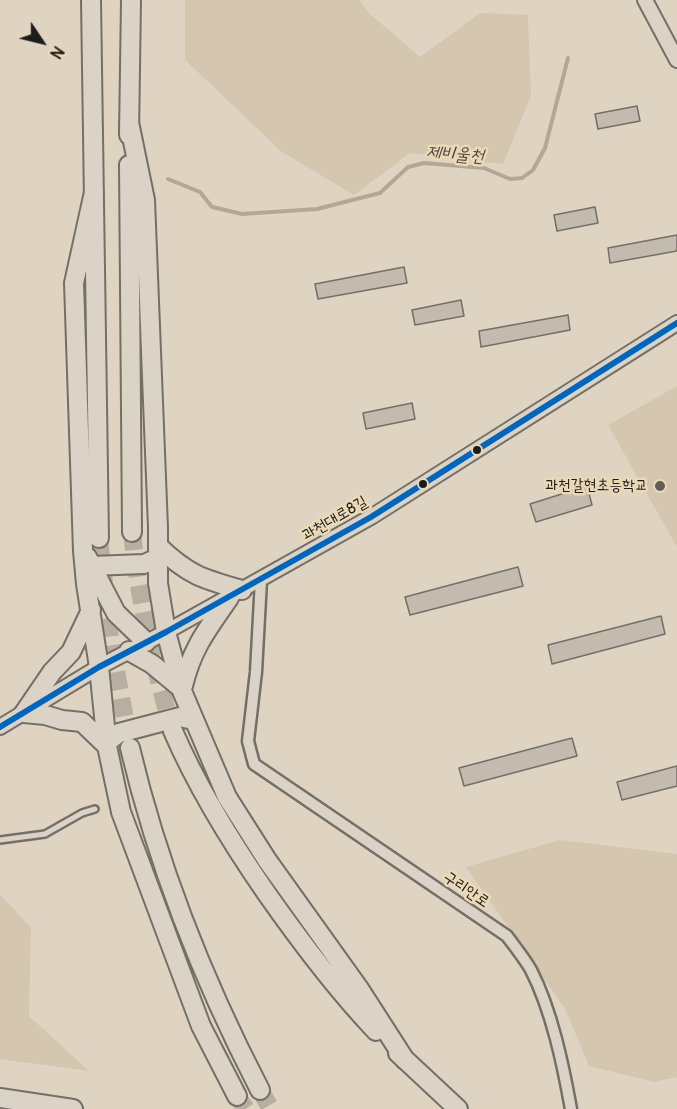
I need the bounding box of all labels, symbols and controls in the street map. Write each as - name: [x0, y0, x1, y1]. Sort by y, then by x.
- north arrow: [12, 12, 72, 72]
- text: N: [45, 42, 68, 62]
- water label: 제비울천: [425, 142, 485, 168]
- unlabelled marker: [471, 444, 483, 456]
- place label: 과천갈현초등학교: [545, 476, 648, 496]
- unlabelled marker: [417, 478, 429, 490]
- marker: 과천갈현초등학교: [653, 479, 667, 493]
- street label: 과천대로8길: [299, 493, 371, 545]
- street label: 구리안로: [439, 868, 493, 912]

